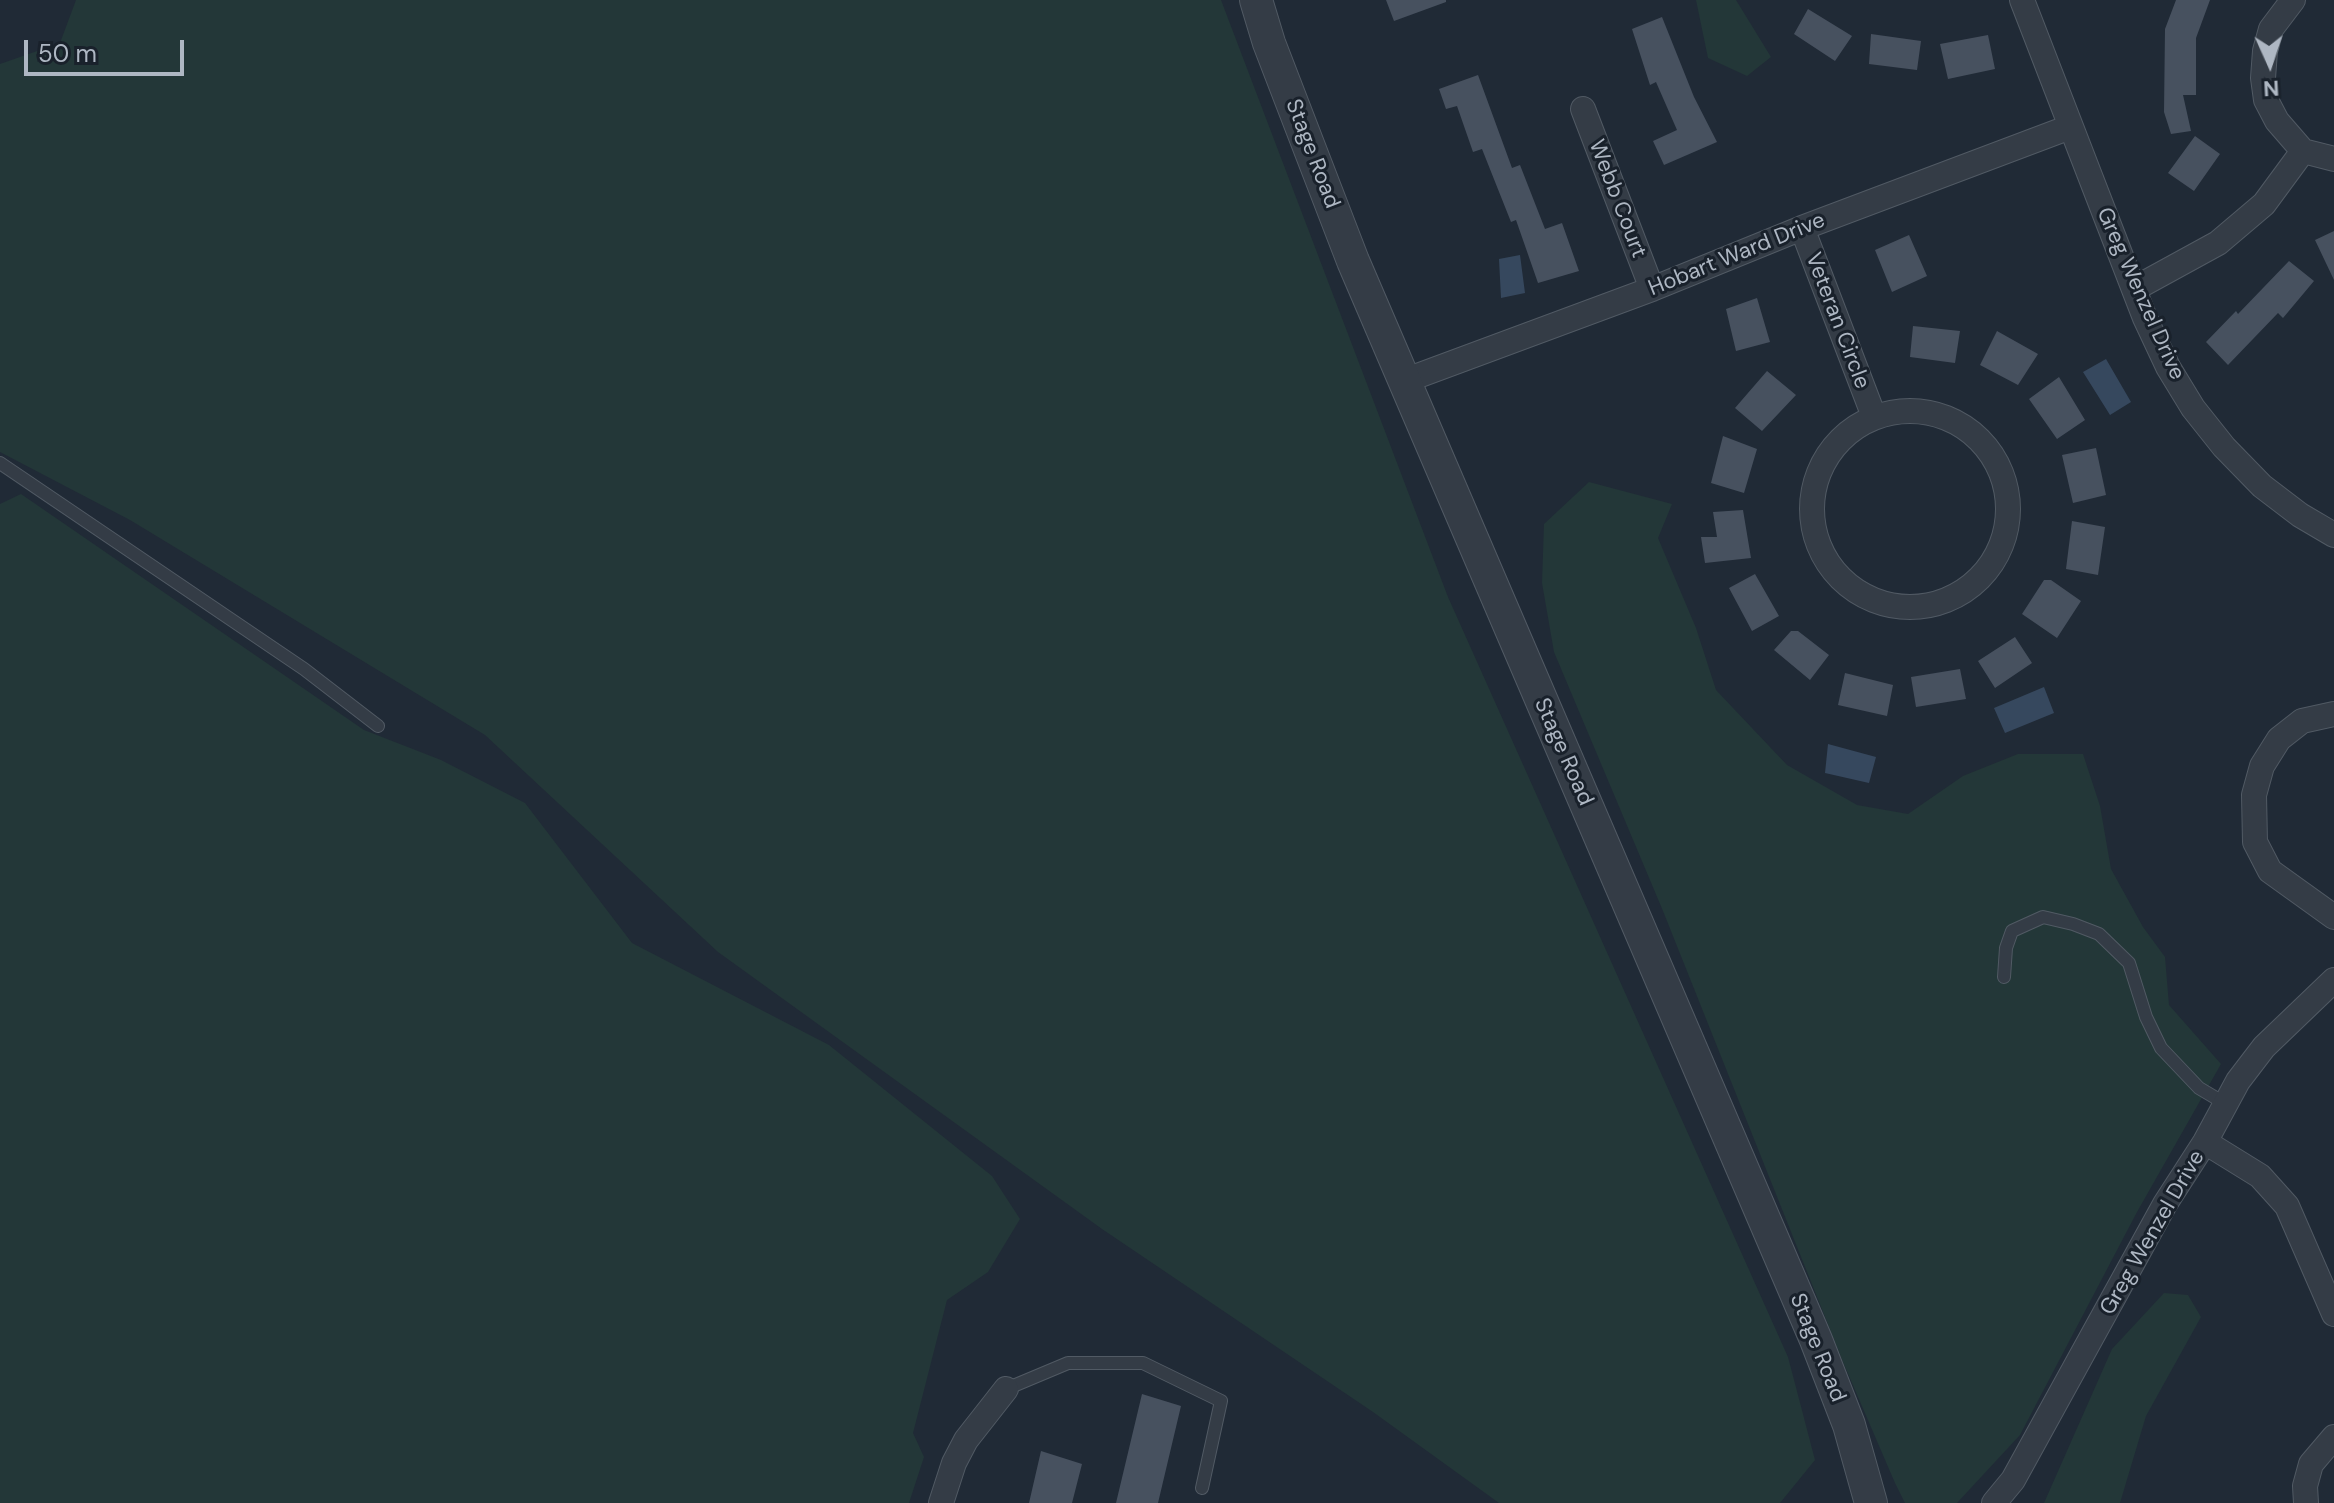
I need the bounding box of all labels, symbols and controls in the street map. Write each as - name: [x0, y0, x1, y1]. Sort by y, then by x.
- scale bar: [28, 24, 188, 74]
- north arrow: [2230, 24, 2310, 104]
- text: 50 m: [38, 38, 97, 69]
- text: N: [2263, 74, 2280, 103]
- street label: Stage Road: [1279, 96, 1345, 212]
- street label: Webb Court: [1582, 136, 1652, 262]
- street label: Greg Wenzel Drive: [2090, 204, 2190, 384]
- street label: Hobart Ward Drive: [1645, 208, 1829, 302]
- street label: Veteran Circle: [1799, 249, 1875, 393]
- street label: Stage Road: [1528, 694, 1598, 810]
- street label: Greg Wenzel Drive: [2095, 1146, 2211, 1320]
- street label: Stage Road: [1783, 1290, 1851, 1406]

